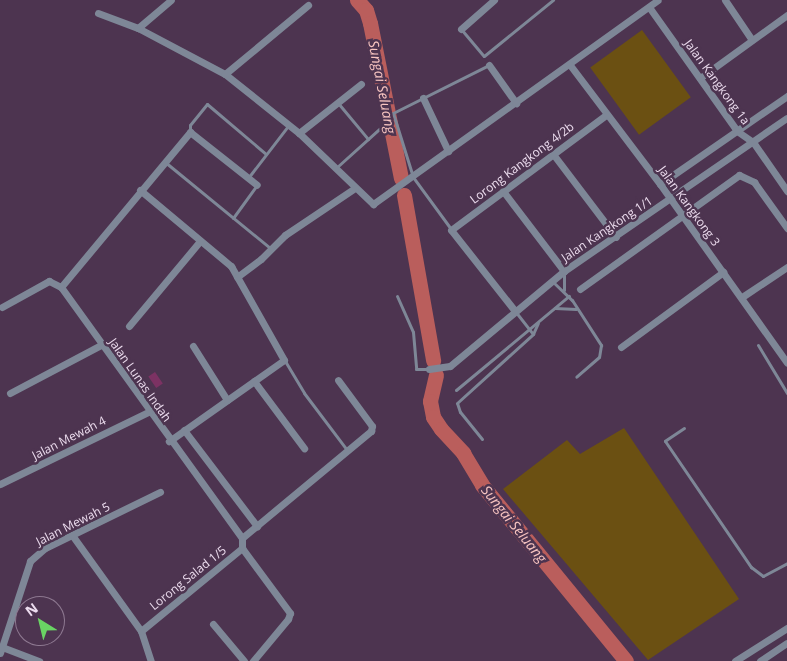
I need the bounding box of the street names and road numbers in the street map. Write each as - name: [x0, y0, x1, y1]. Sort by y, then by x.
- street label: Jalan Kangkong 1a: [681, 37, 753, 127]
- street label: Lorong Kangkong 4/2b: [467, 119, 577, 207]
- street label: Jalan Kangkong 3: [655, 163, 723, 249]
- street label: Jalan Kangkong 1/1: [559, 193, 655, 265]
- street label: Jalan Lunas Indah: [106, 335, 174, 425]
- street label: Jalan Mewah 4: [30, 413, 108, 463]
- street label: Jalan Mewah 5: [34, 499, 112, 549]
- street label: Lorong Salad 1/5: [147, 543, 229, 613]

